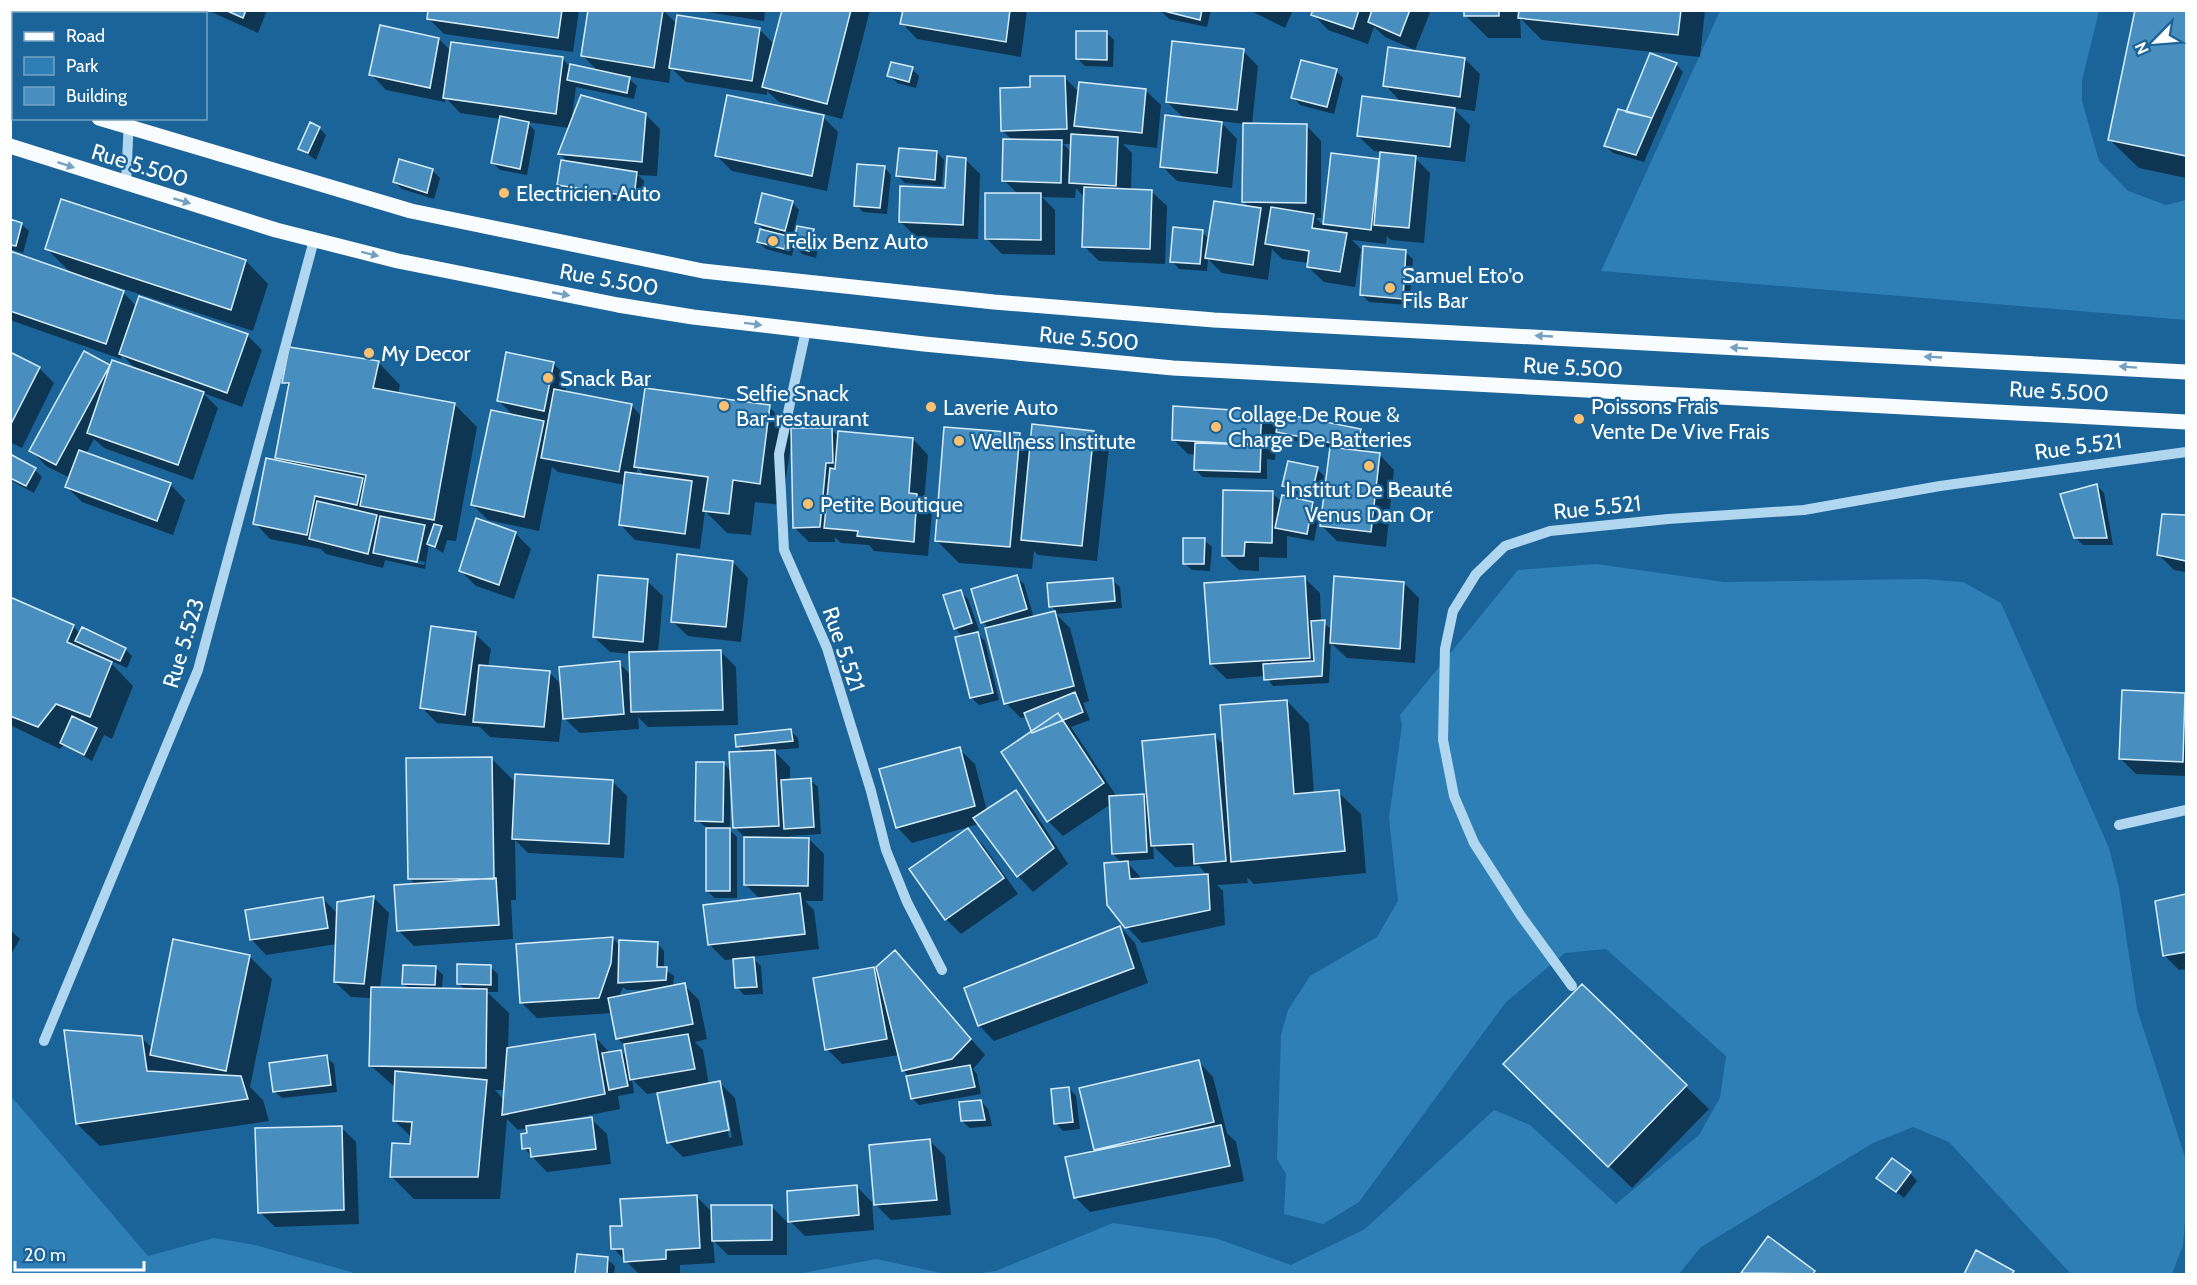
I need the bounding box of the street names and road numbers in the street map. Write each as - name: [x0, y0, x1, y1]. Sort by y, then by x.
- street label: Rue 5.500: [88, 138, 192, 193]
- street label: Rue 5.500: [557, 258, 660, 301]
- street label: Rue 5.500: [1038, 321, 1140, 356]
- street label: Rue 5.500: [1522, 351, 1624, 384]
- street label: Rue 5.500: [2008, 375, 2110, 408]
- street label: Rue 5.521: [2033, 427, 2123, 466]
- street label: Rue 5.521: [1552, 489, 1642, 526]
- street label: Rue 5.523: [157, 595, 210, 691]
- street label: Rue 5.521: [816, 603, 871, 695]

